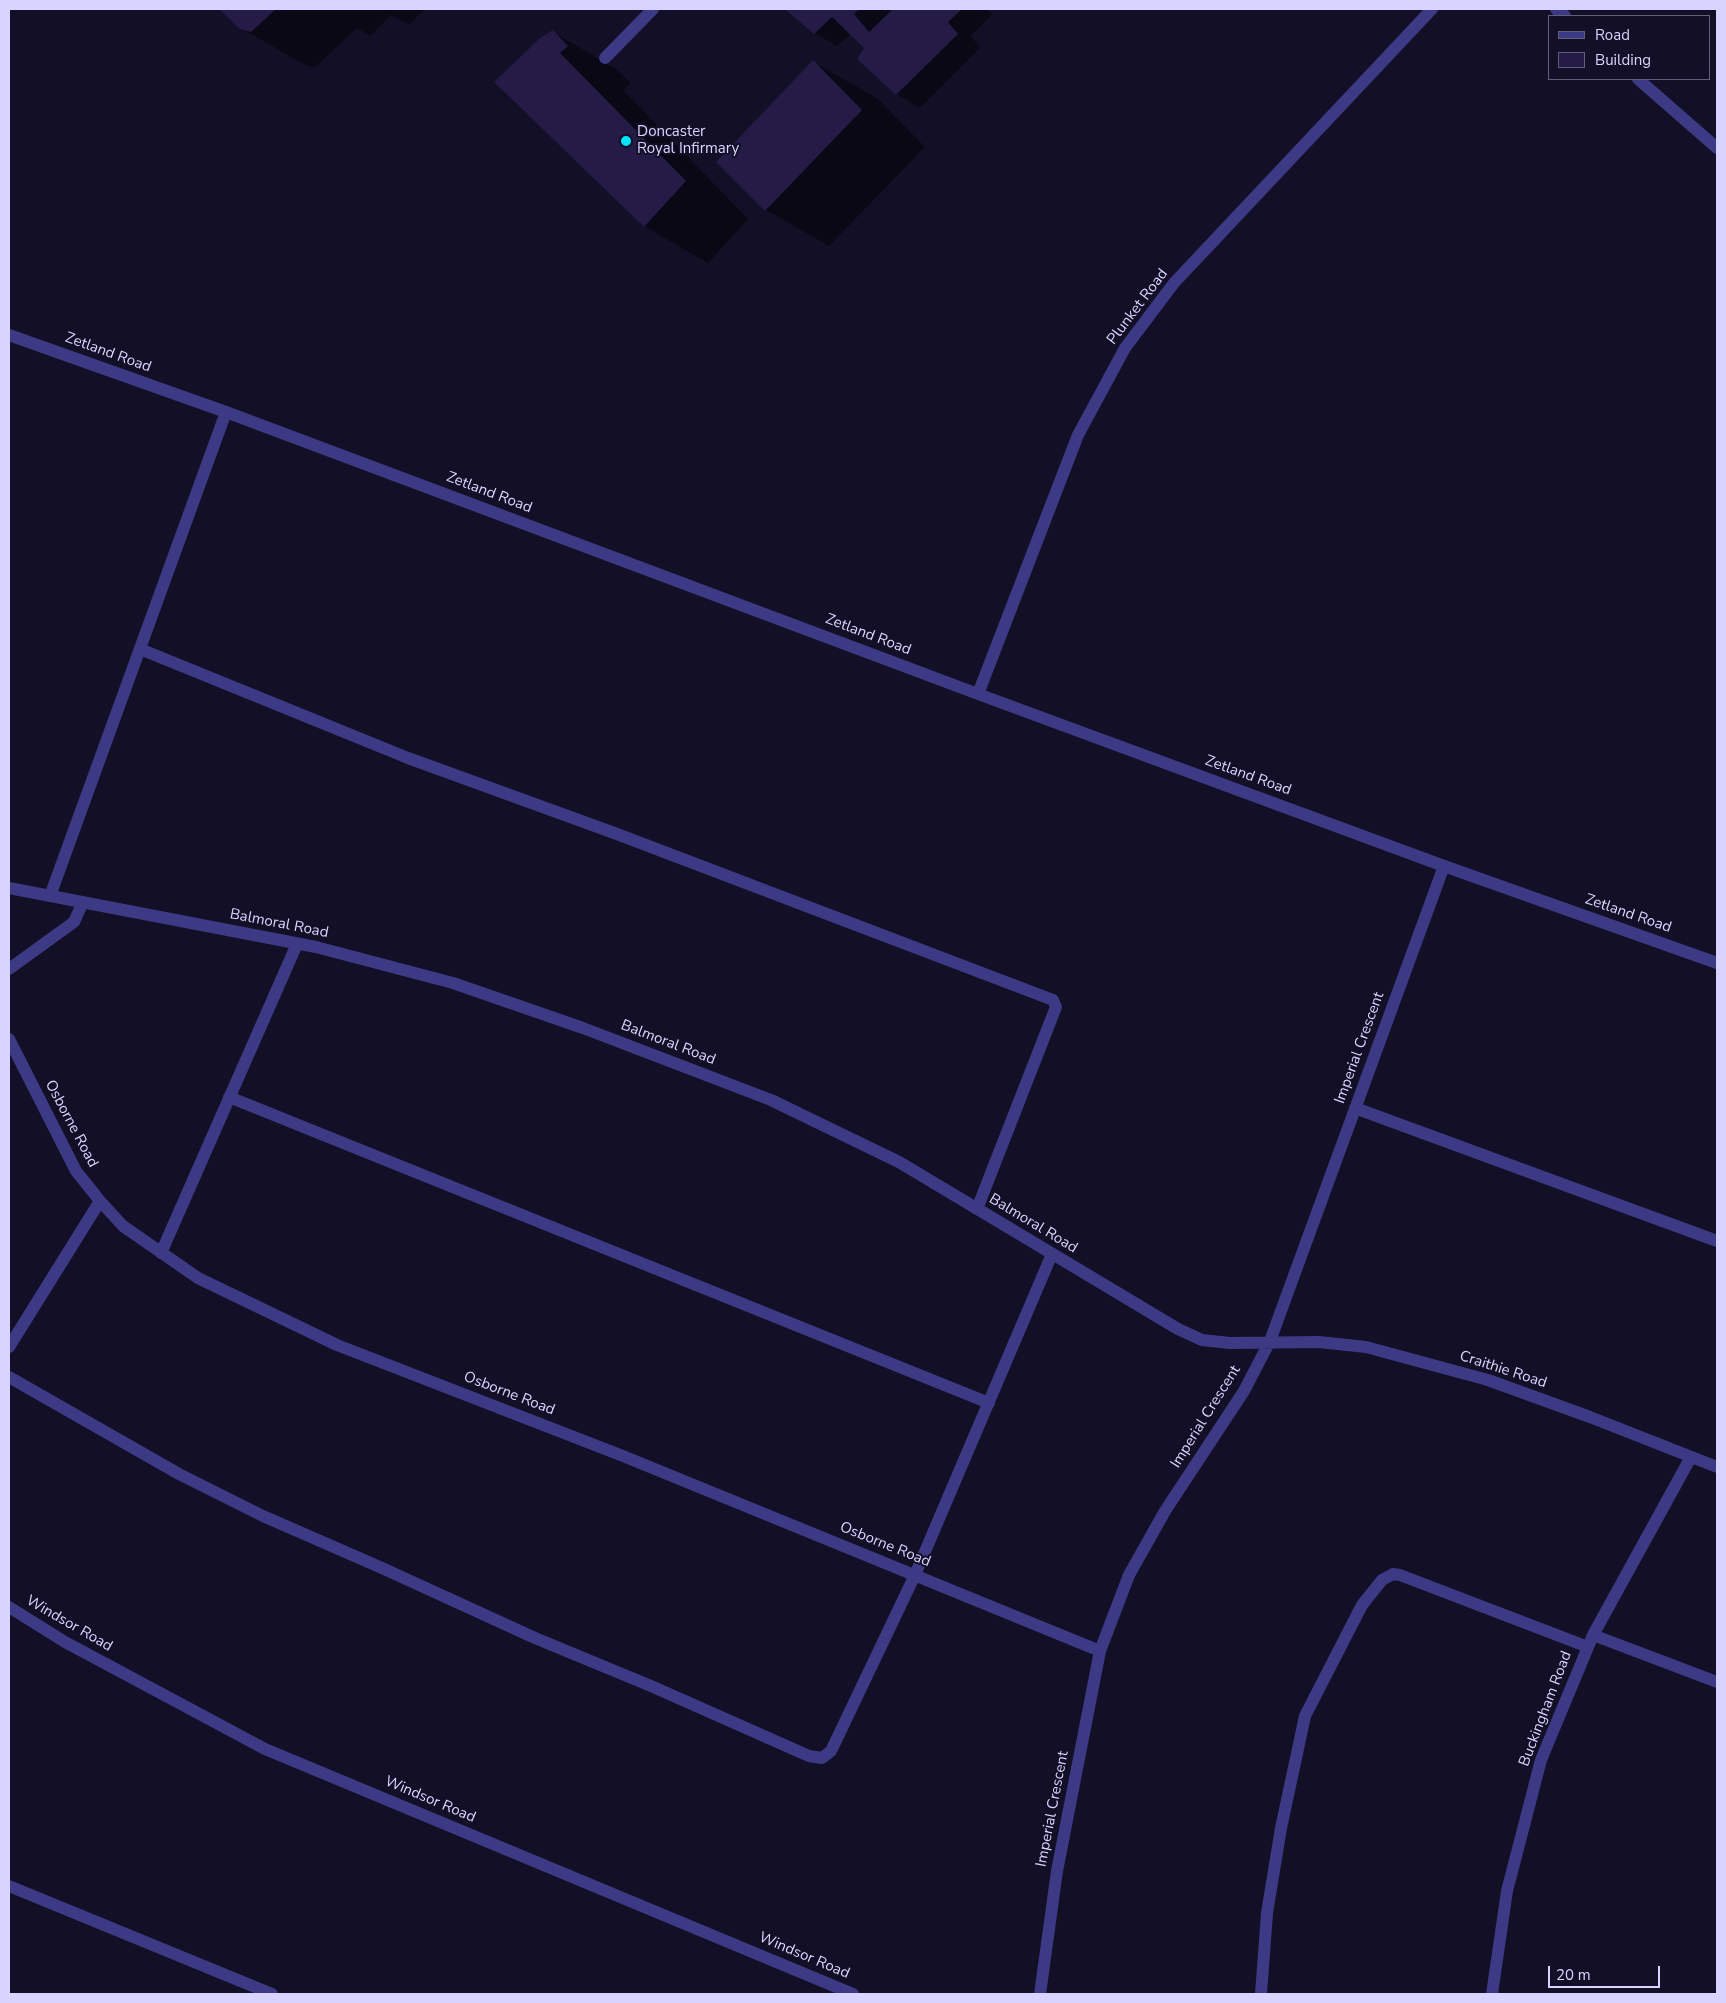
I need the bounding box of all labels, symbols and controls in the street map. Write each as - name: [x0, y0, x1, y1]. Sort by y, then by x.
- legend: [1548, 15, 1711, 80]
- text: Road: [1595, 25, 1630, 45]
- text: Building: [1595, 50, 1651, 70]
- place label: Doncaster Royal Infirmary: [637, 123, 739, 158]
- marker: Doncaster Royal Infirmary: [619, 134, 633, 148]
- street label: Plunket Road: [1104, 266, 1172, 348]
- street label: Zetland Road: [63, 329, 153, 377]
- street label: Zetland Road: [444, 468, 534, 518]
- street label: Zetland Road: [823, 610, 913, 660]
- street label: Zetland Road: [1203, 752, 1293, 800]
- street label: Zetland Road: [1582, 891, 1674, 937]
- street label: Balmoral Road: [228, 906, 330, 942]
- street label: Imperial Crescent: [1331, 990, 1389, 1106]
- street label: Balmoral Road: [618, 1017, 718, 1069]
- street label: Osborne Road: [40, 1077, 102, 1171]
- street label: Balmoral Road: [985, 1190, 1081, 1258]
- street label: Craithie Road: [1457, 1347, 1549, 1393]
- street label: Imperial Crescent: [1167, 1362, 1245, 1472]
- street label: Osborne Road: [461, 1368, 557, 1420]
- street label: Osborne Road: [837, 1519, 933, 1571]
- street label: Windsor Road: [23, 1592, 115, 1656]
- street label: Buckingham Road: [1516, 1649, 1576, 1769]
- street label: Imperial Crescent: [1033, 1750, 1073, 1868]
- street label: Windsor Road: [382, 1773, 478, 1827]
- street label: Windsor Road: [756, 1929, 852, 1983]
- scale bar: [1551, 1956, 1664, 1988]
- text: 20 m: [1556, 1965, 1591, 1985]

